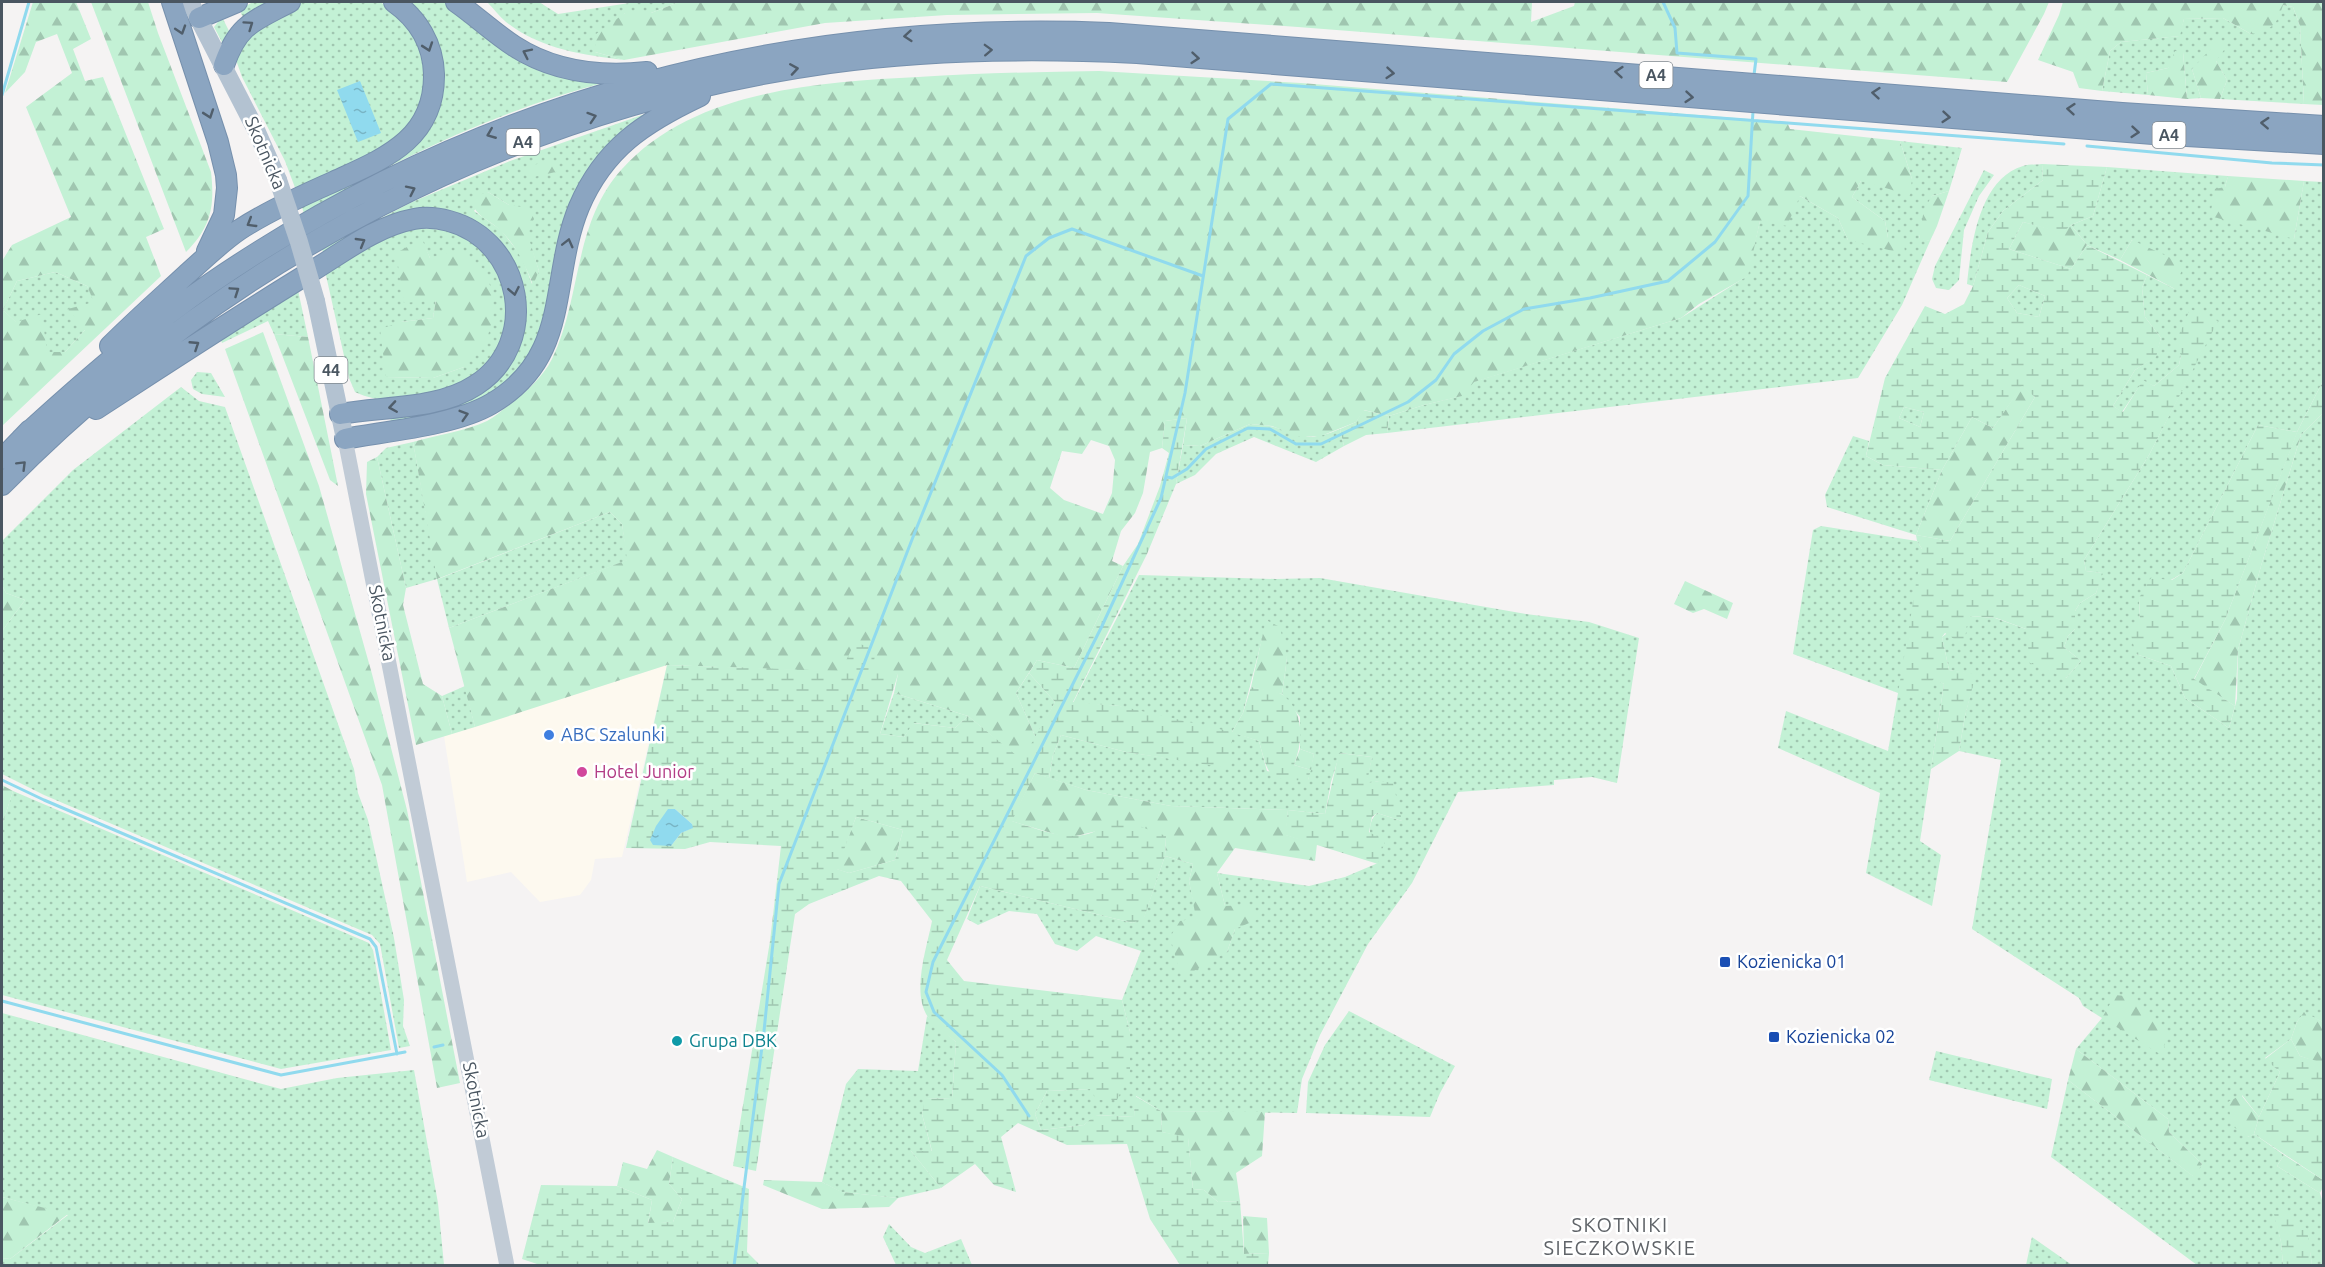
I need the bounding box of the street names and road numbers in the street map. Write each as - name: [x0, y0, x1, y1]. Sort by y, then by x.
- road number: A4: [1640, 62, 1672, 88]
- street label: Skotnicka: [242, 113, 290, 192]
- road number: A4: [2152, 122, 2186, 148]
- road number: A4: [506, 129, 540, 155]
- road number: 44: [314, 357, 348, 383]
- street label: Skotnicka: [366, 583, 400, 663]
- street label: Skotnicka: [460, 1060, 494, 1140]

